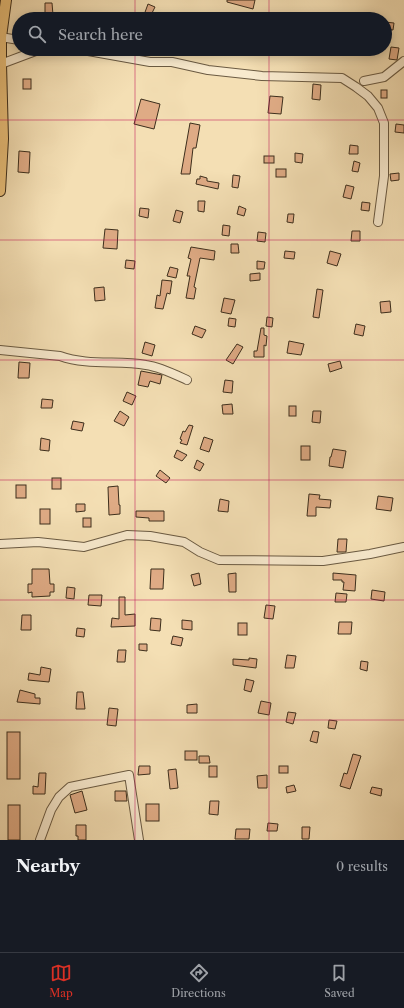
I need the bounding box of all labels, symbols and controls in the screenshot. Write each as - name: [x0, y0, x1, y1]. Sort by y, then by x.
- search box: [12, 12, 392, 56]
- icon: search: [26, 23, 48, 45]
- text: Search here: [58, 25, 143, 44]
- text: Nearby: [16, 856, 80, 876]
- text: 0 results: [336, 858, 388, 874]
- tab: Map: [49, 962, 73, 1000]
- tab: Directions: [171, 962, 226, 1000]
- tab: Saved: [324, 962, 355, 1000]

